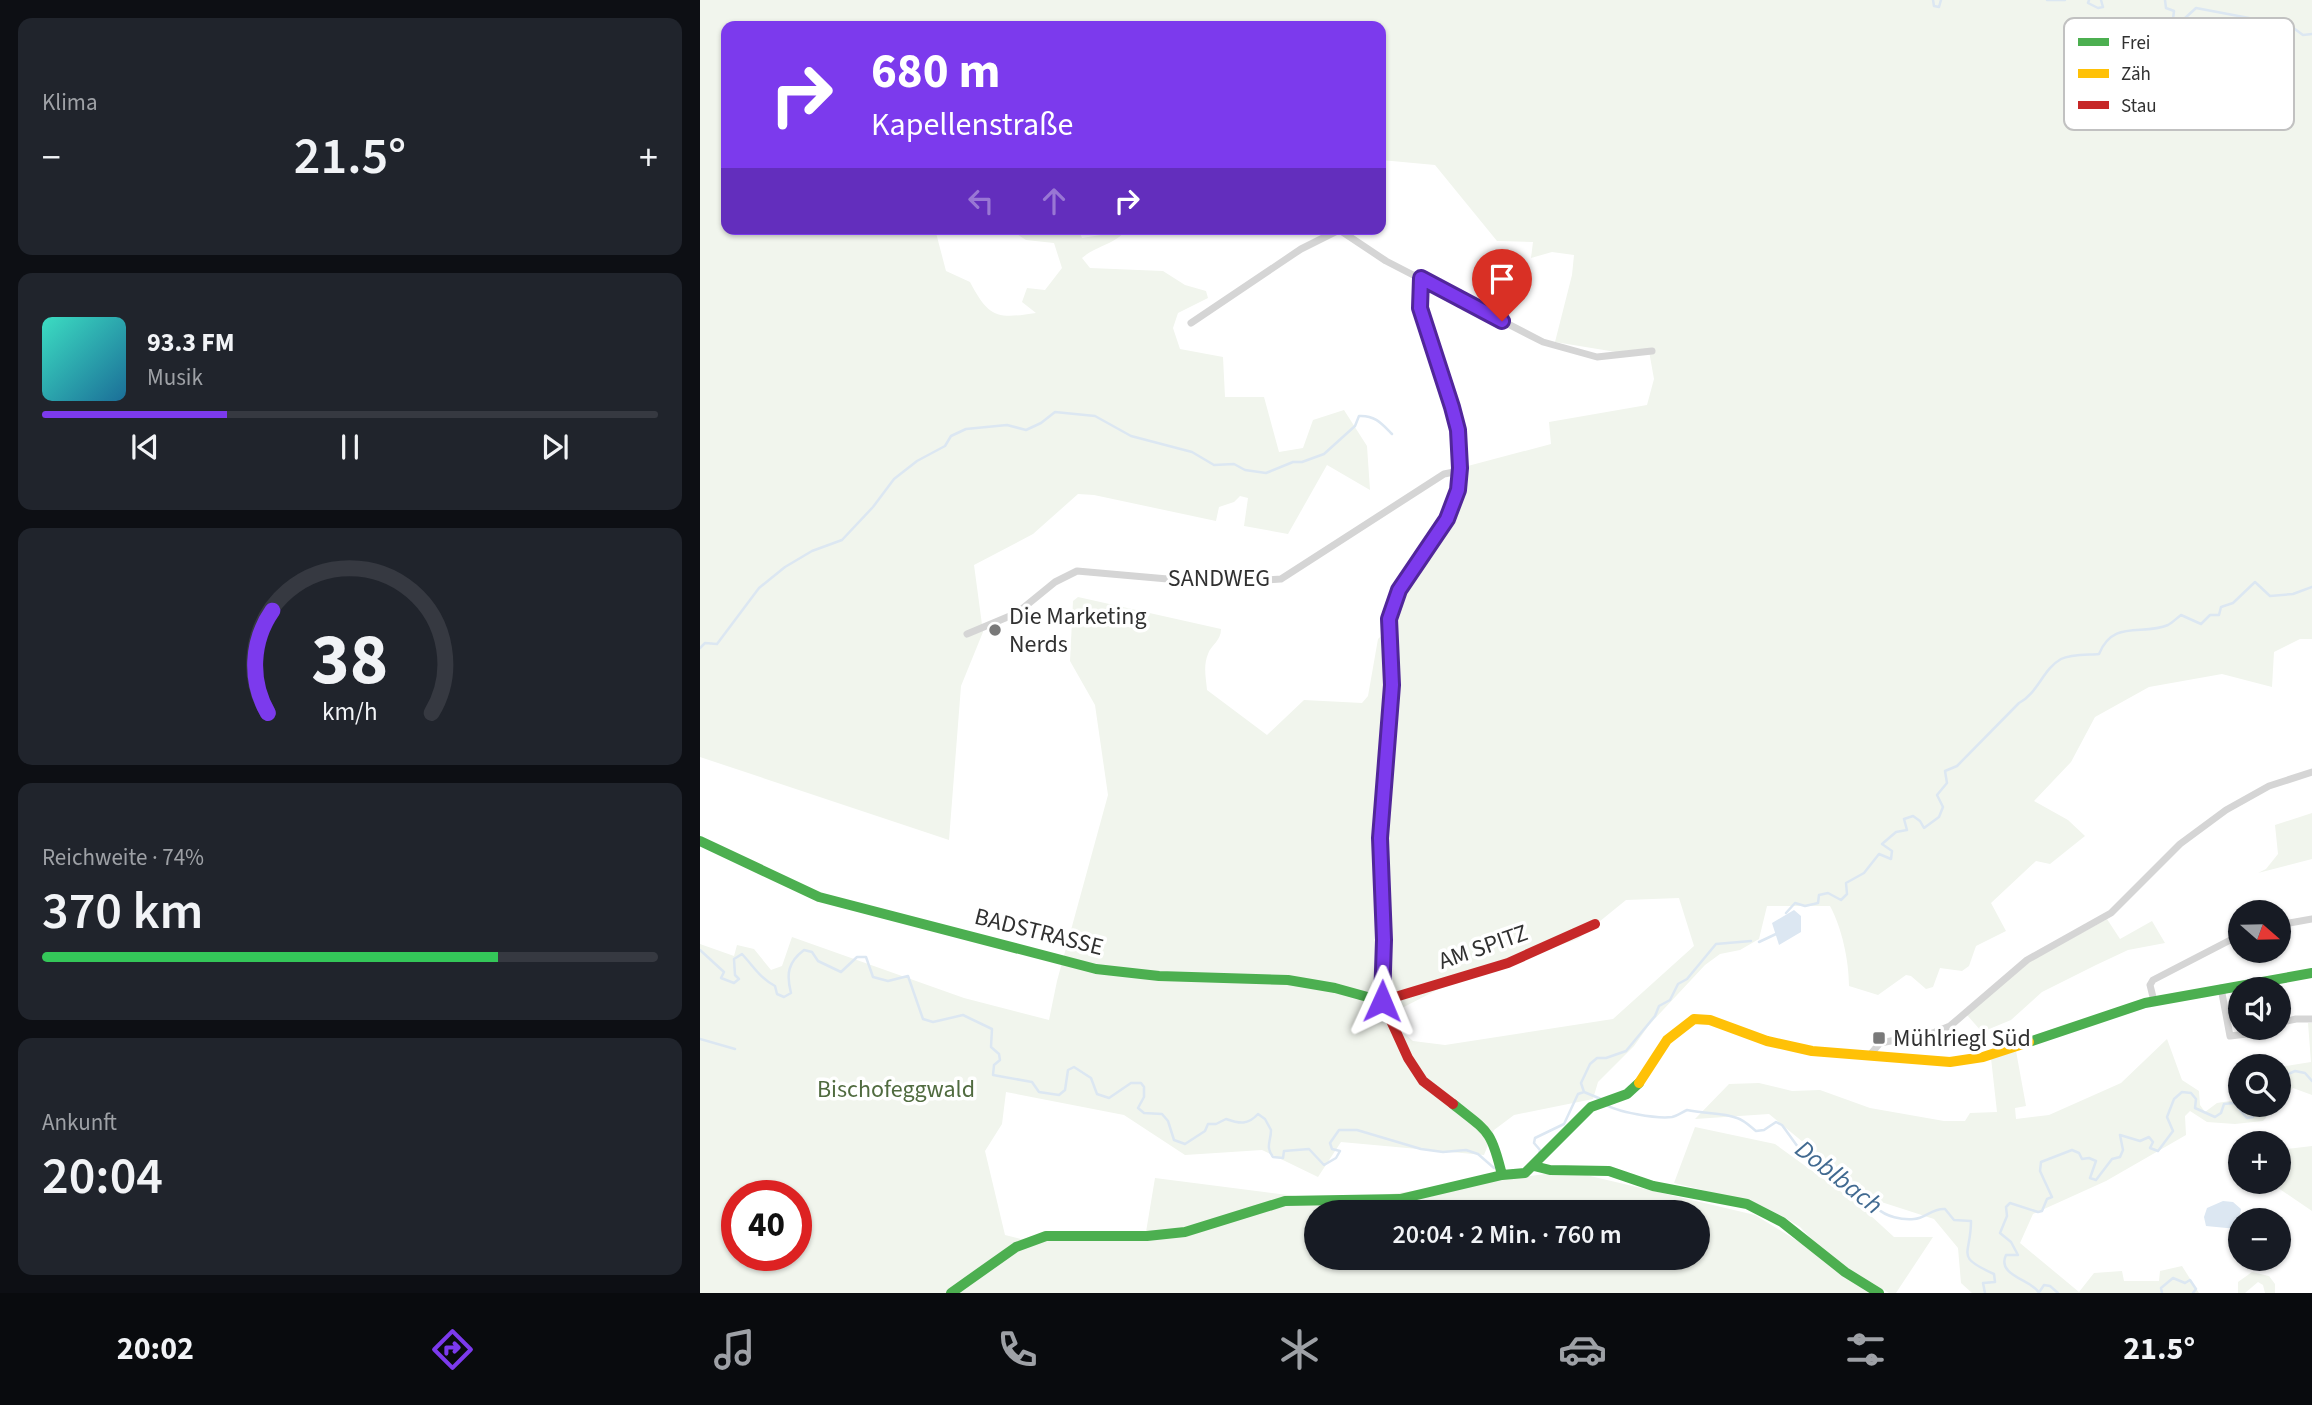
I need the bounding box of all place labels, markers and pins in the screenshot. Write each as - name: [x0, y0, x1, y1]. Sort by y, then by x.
- pin: [1472, 249, 1532, 321]
- place label: Die Marketing Nerds: [1009, 599, 1147, 662]
- marker: Die Marketing Nerds: [987, 622, 1003, 638]
- place label: Mühlriegl Süd: [1893, 1021, 2031, 1056]
- marker: Mühlriegl Süd: [1871, 1030, 1887, 1046]

